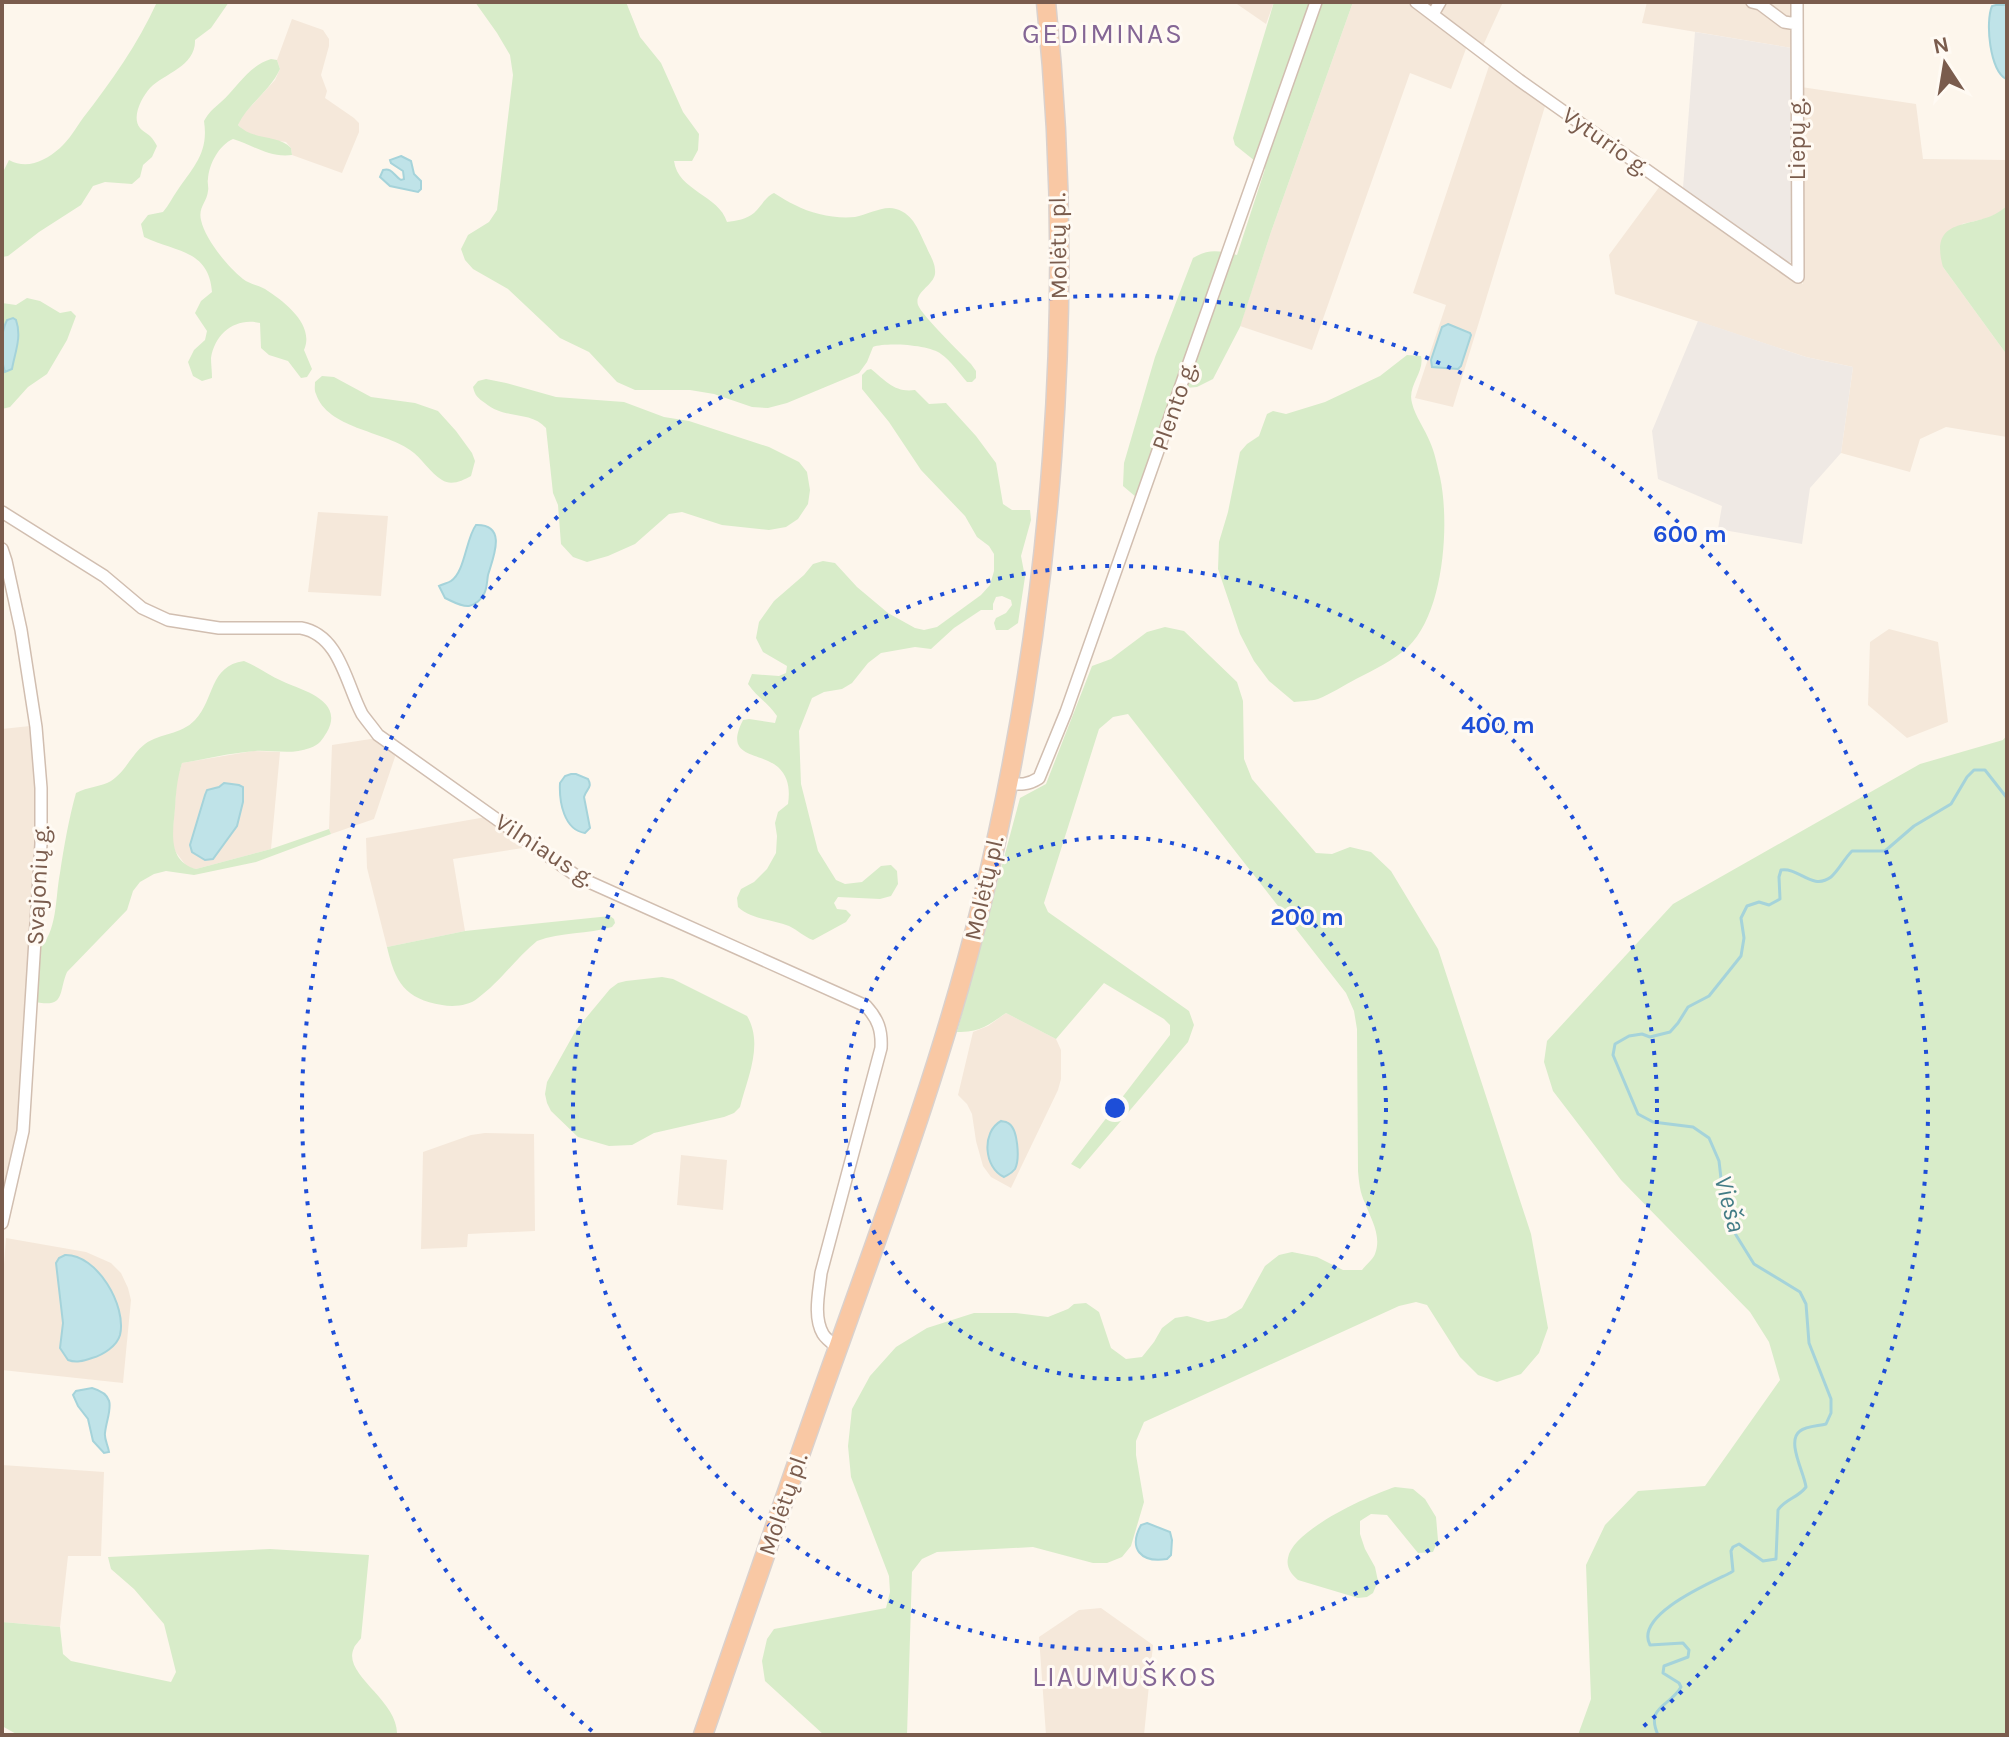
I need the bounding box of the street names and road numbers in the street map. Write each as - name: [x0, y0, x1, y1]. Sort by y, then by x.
- street label: Liepų g.: [1783, 98, 1811, 180]
- street label: Vyturio g.: [1557, 101, 1655, 181]
- street label: Molėtų pl.: [1043, 192, 1073, 300]
- street label: Plento g.: [1146, 358, 1202, 454]
- street label: Vilniaus g.: [490, 808, 600, 892]
- street label: Svajonių g.: [21, 824, 55, 946]
- street label: Molėtų pl.: [958, 833, 1010, 943]
- street label: Molėtų pl.: [752, 1449, 814, 1559]

